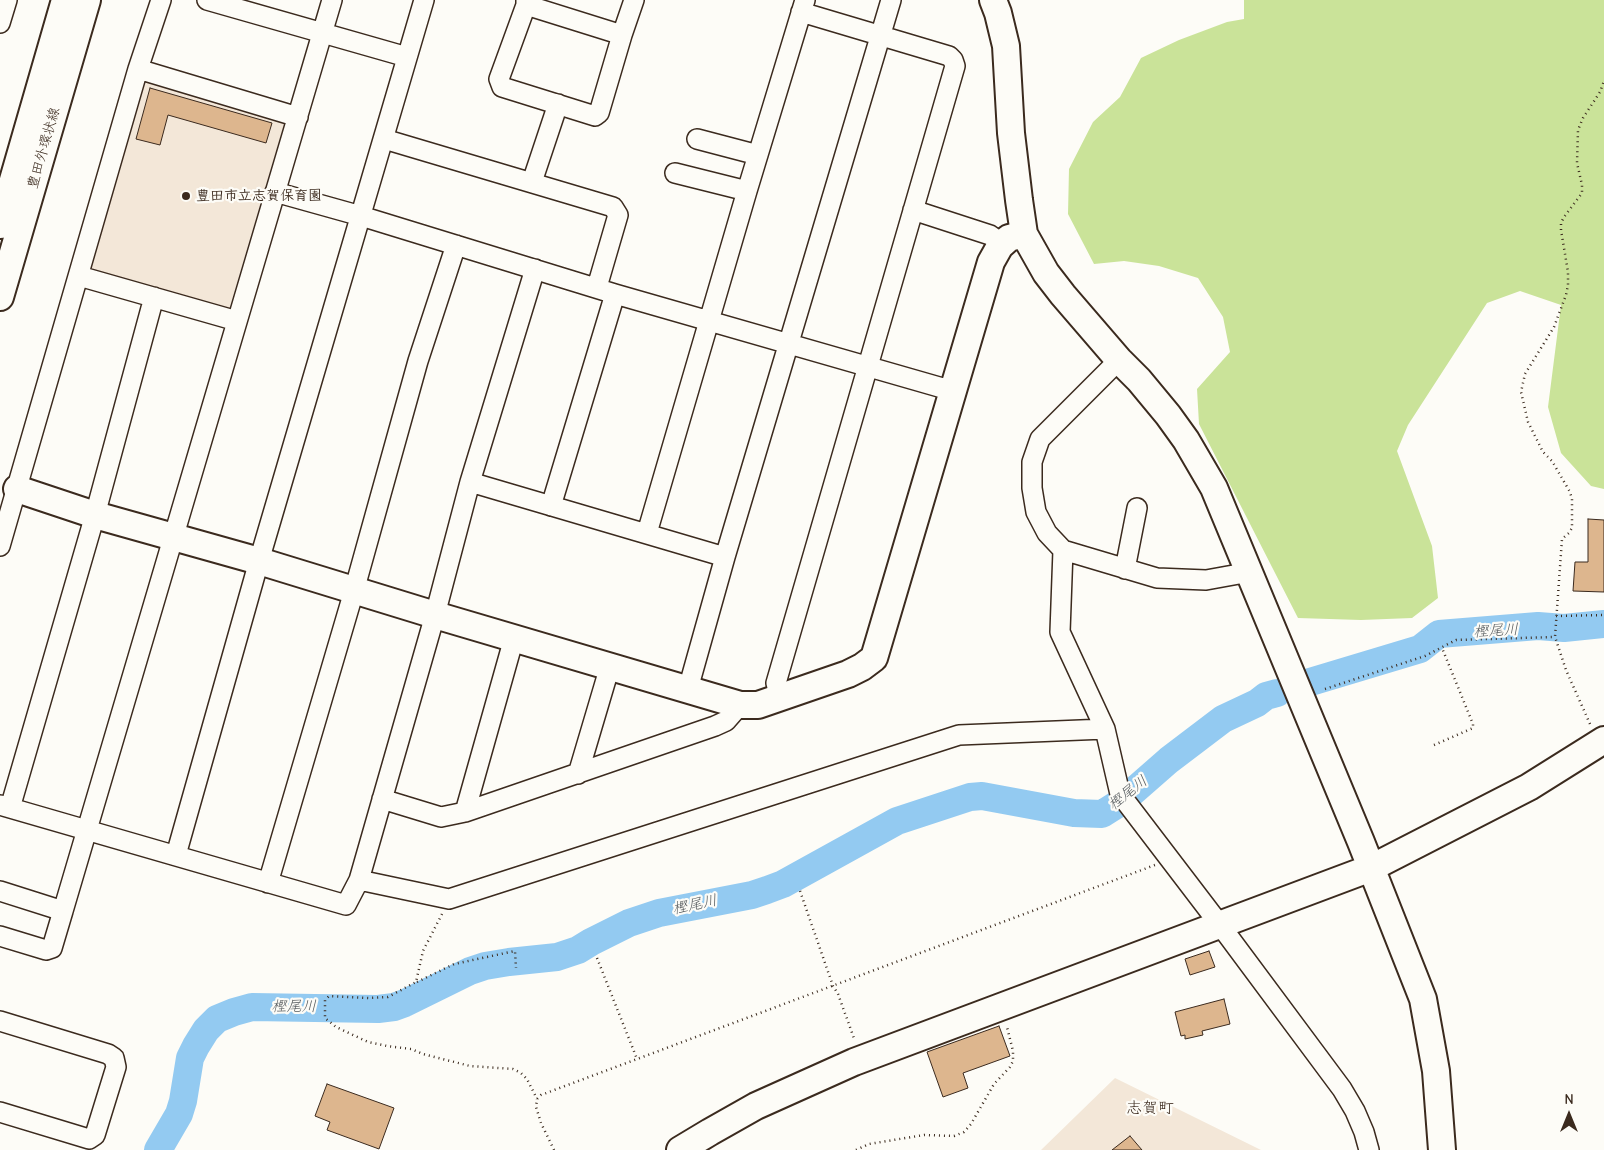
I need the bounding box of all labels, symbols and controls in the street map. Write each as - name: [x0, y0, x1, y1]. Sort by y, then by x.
- street label: 豊田外環状線: [24, 105, 64, 191]
- place label: 豊田市立志賀保育園: [196, 188, 322, 204]
- marker: 豊田市立志賀保育園: [180, 190, 192, 202]
- water label: 樫尾川: [1473, 621, 1519, 641]
- water label: 樫尾川: [1105, 772, 1151, 814]
- water label: 樫尾川: [671, 892, 719, 918]
- water label: 樫尾川: [272, 998, 316, 1016]
- north arrow: [1544, 1090, 1594, 1140]
- text: N: [1564, 1091, 1574, 1108]
- district label: 志賀町: [1126, 1098, 1174, 1118]

